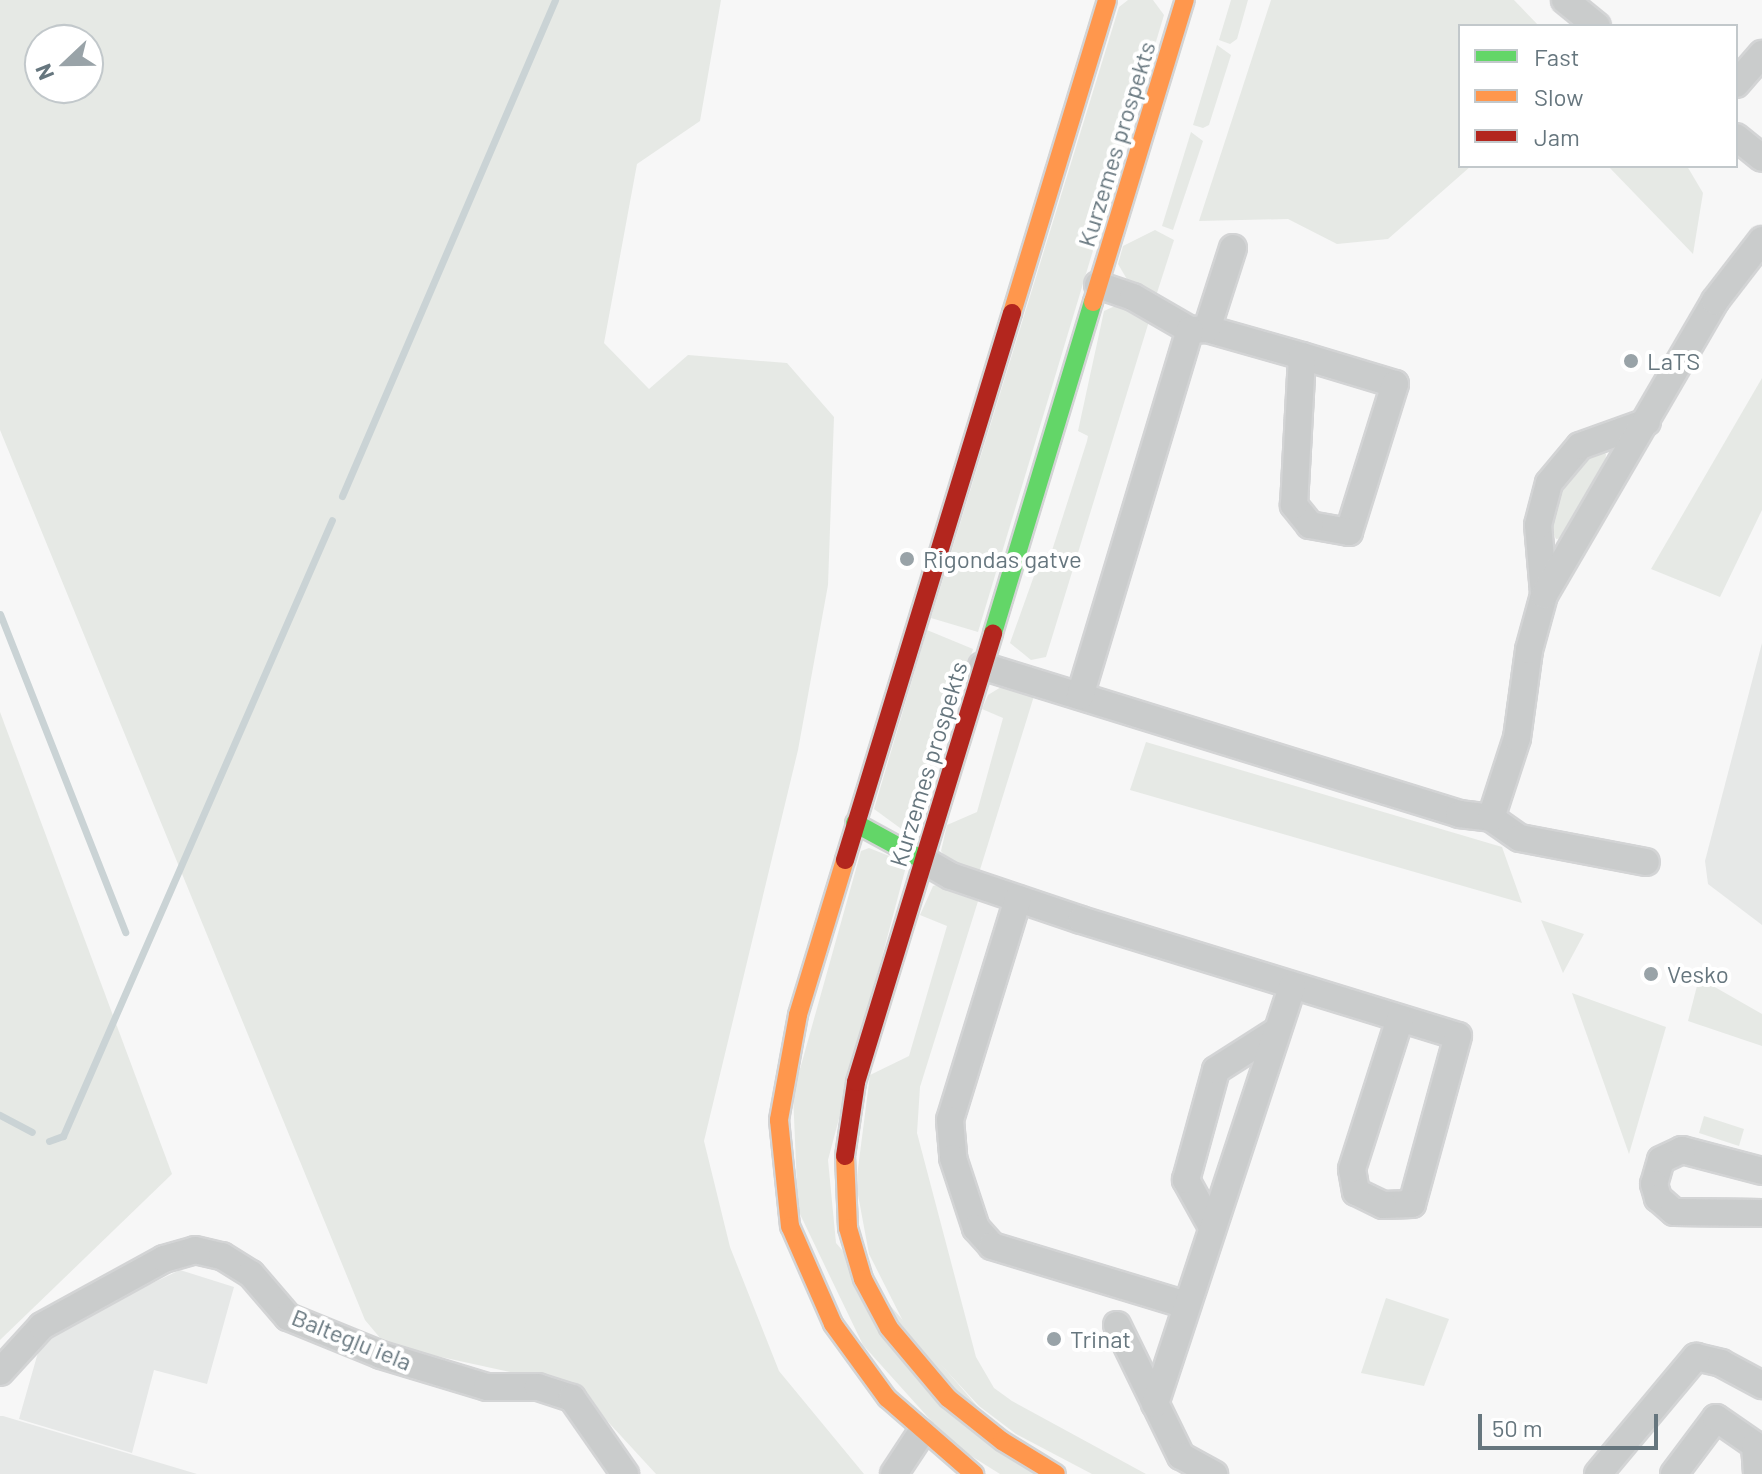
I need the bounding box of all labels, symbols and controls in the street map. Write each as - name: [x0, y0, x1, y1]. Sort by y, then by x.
- north arrow: [24, 24, 104, 104]
- legend: [1458, 24, 1738, 168]
- street label: Kurzemes prospekts: [1071, 38, 1161, 250]
- text: Fast: [1534, 42, 1579, 71]
- text: N: [29, 61, 58, 84]
- text: Slow: [1534, 82, 1583, 111]
- text: Jam: [1534, 122, 1580, 151]
- place label: LaTS: [1647, 347, 1700, 375]
- marker: LaTS: [1622, 352, 1640, 370]
- place label: Rigondas gatve: [923, 545, 1082, 573]
- marker: Rigondas gatve: [898, 550, 916, 568]
- street label: Kurzemes prospekts: [883, 658, 973, 870]
- place label: Vesko: [1667, 960, 1729, 988]
- marker: Vesko: [1642, 965, 1660, 983]
- street label: Baltegļu iela: [288, 1302, 416, 1376]
- place label: Trinat: [1070, 1325, 1131, 1353]
- marker: Trinat: [1045, 1330, 1063, 1348]
- scale bar: [1482, 1398, 1662, 1448]
- text: 50 m: [1492, 1413, 1543, 1442]

